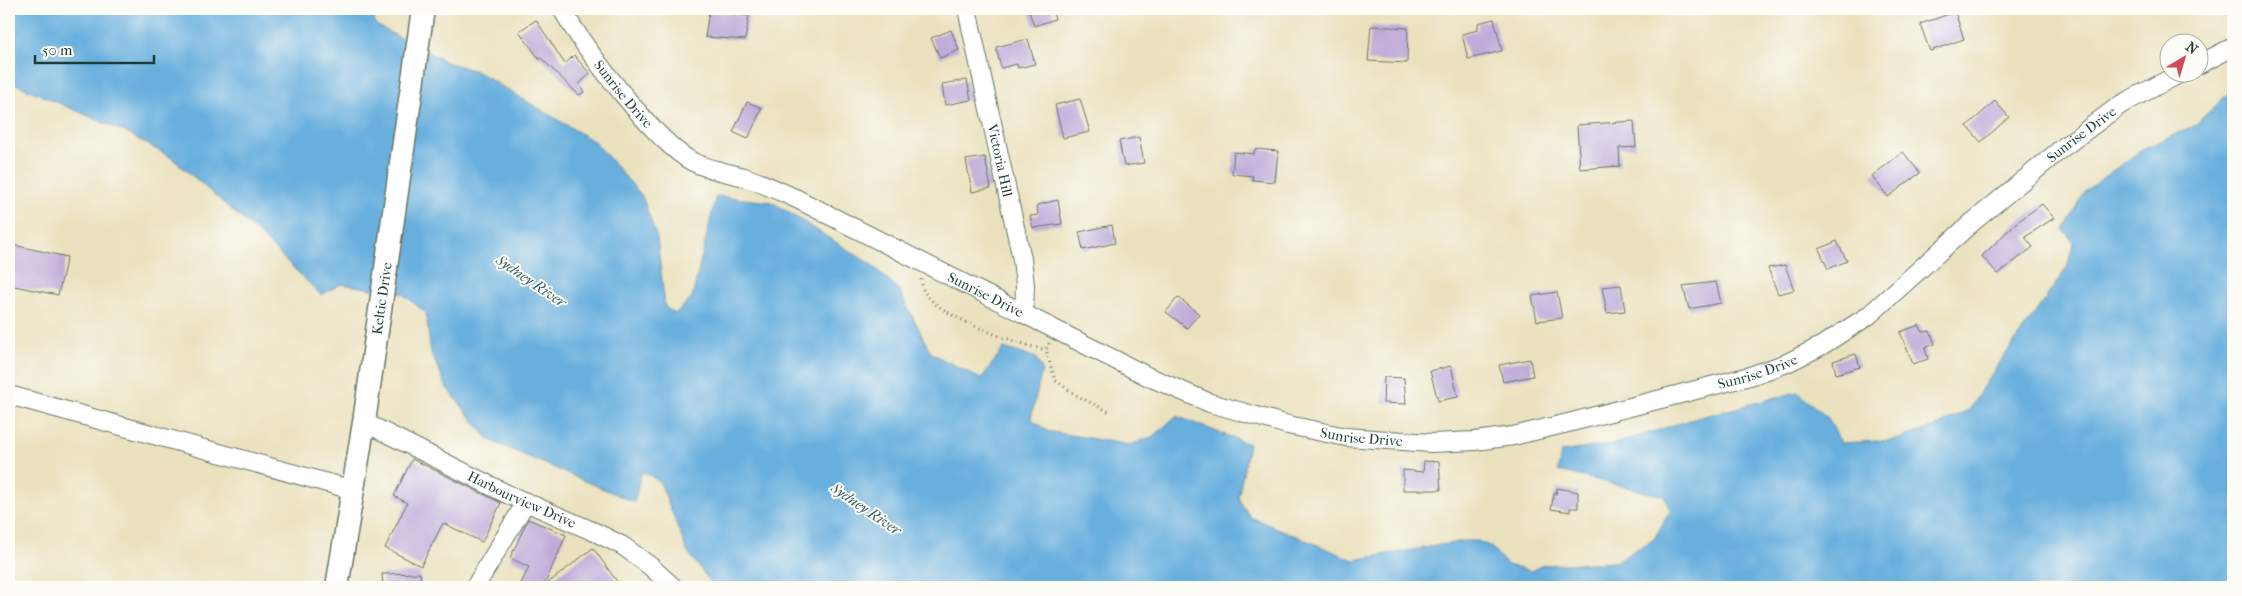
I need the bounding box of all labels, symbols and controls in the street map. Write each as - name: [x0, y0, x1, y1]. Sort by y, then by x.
- scale bar: [35, 32, 154, 64]
- north arrow: [2160, 32, 2210, 82]
- text: N: [2182, 38, 2201, 58]
- text: 50 m: [42, 41, 73, 59]
- street label: Sunrise Drive: [590, 57, 656, 132]
- street label: Sunrise Drive: [2043, 103, 2120, 166]
- street label: Victoria Hill: [983, 122, 1016, 199]
- water label: Sydney River: [492, 250, 571, 312]
- street label: Keltic Drive: [369, 261, 396, 336]
- street label: Sunrise Drive: [945, 269, 1026, 321]
- street label: Sunrise Drive: [1716, 351, 1801, 393]
- street label: Sunrise Drive: [1319, 424, 1403, 450]
- street label: Harbourview Drive: [465, 468, 579, 532]
- water label: Sydney River: [827, 478, 906, 540]

